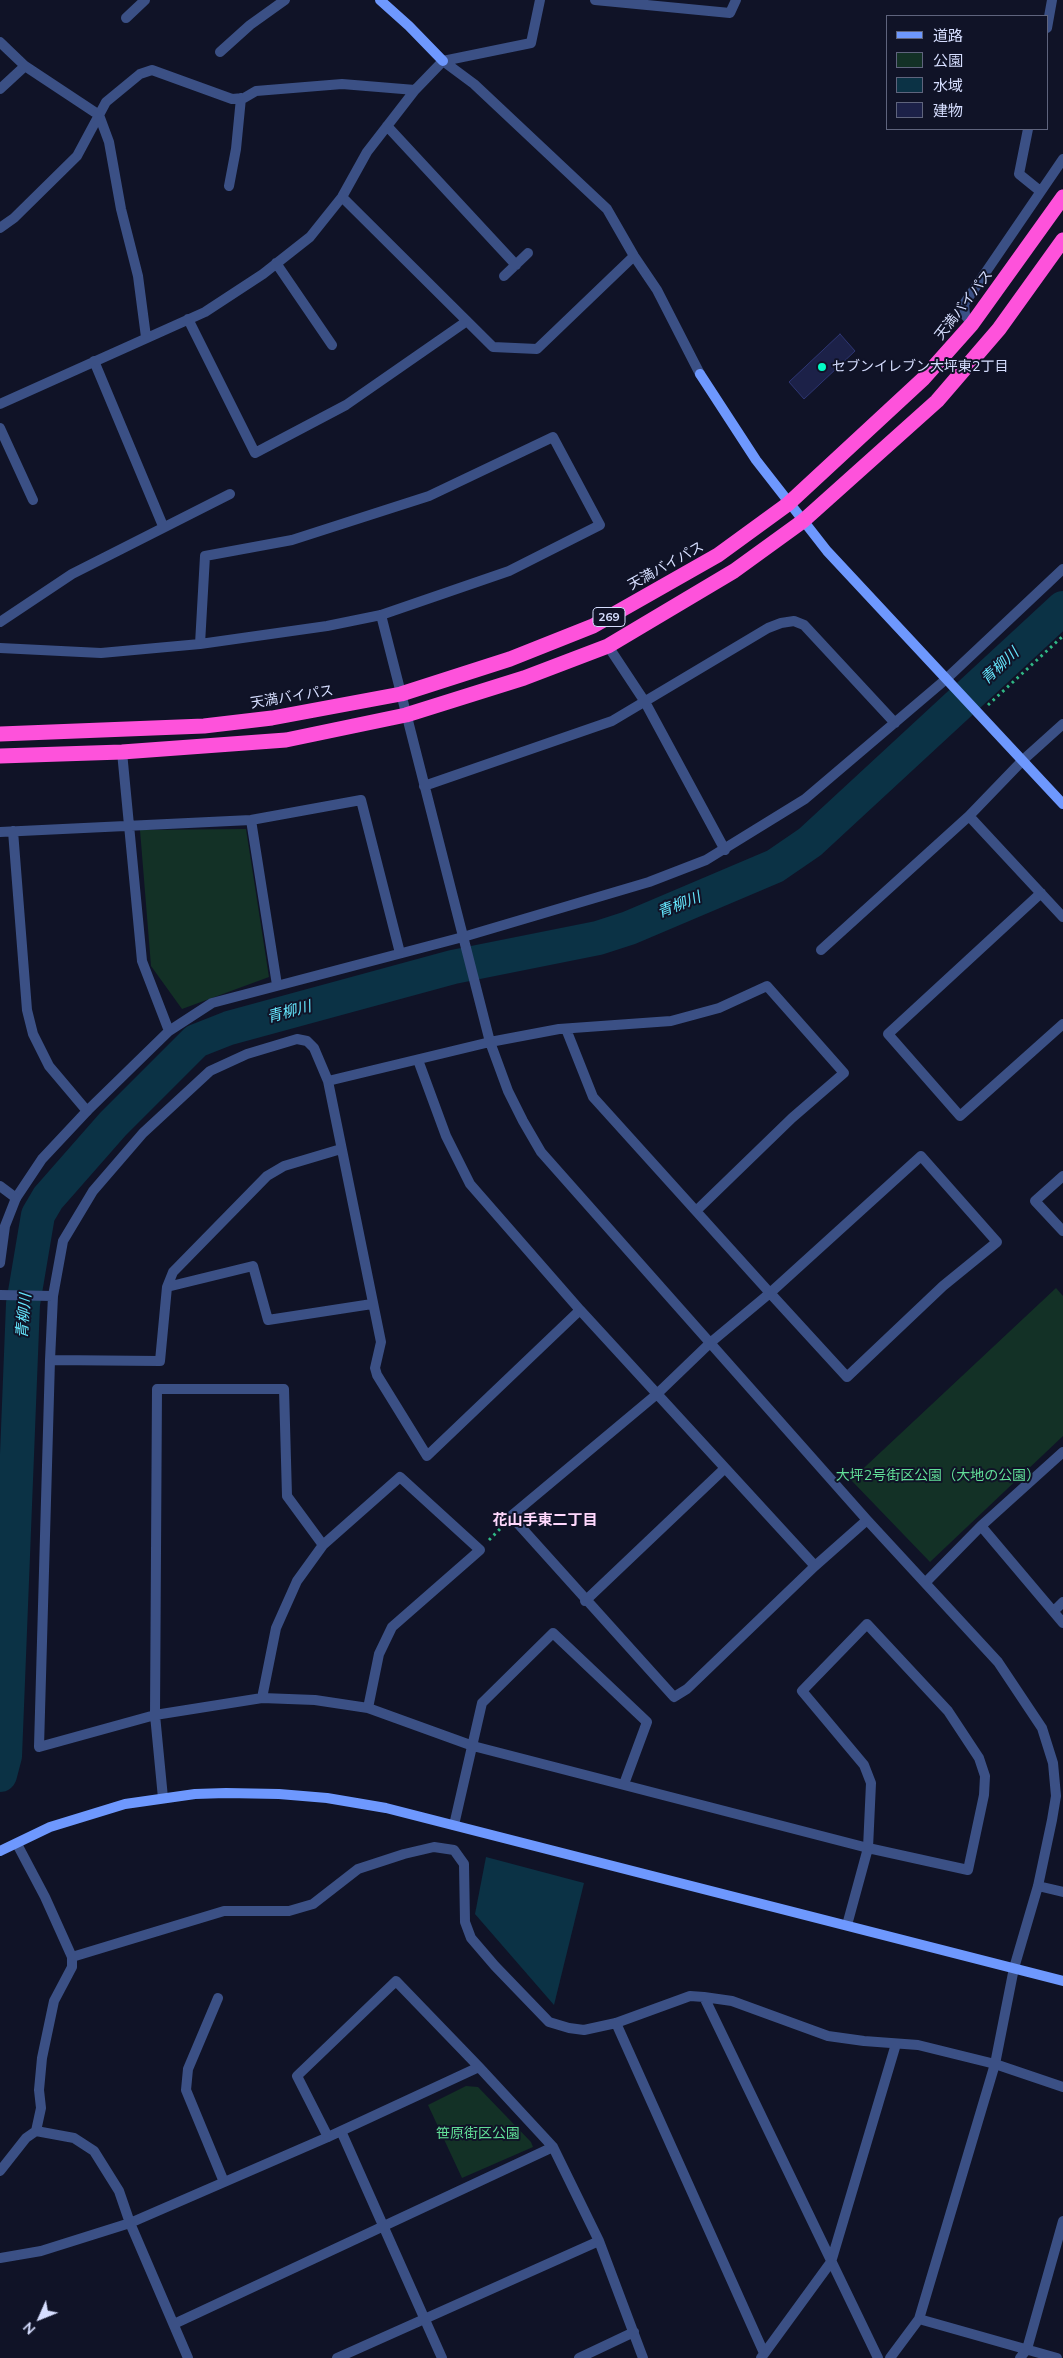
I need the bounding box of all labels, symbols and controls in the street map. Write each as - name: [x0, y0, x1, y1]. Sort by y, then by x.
- legend: [886, 15, 1048, 130]
- text: 道路: [933, 26, 963, 45]
- text: 公園: [933, 51, 963, 70]
- text: 水域: [933, 76, 963, 95]
- text: 建物: [933, 101, 963, 120]
- street label: 天満バイパス: [932, 267, 996, 343]
- place label: セブンイレブン大坪東2丁目: [832, 359, 1008, 375]
- marker: セブンイレブン大坪東2丁目: [816, 361, 828, 373]
- street label: 天満バイパス: [625, 538, 707, 594]
- road number: 269: [593, 608, 625, 626]
- water label: 青柳川: [977, 644, 1023, 688]
- street label: 天満バイパス: [249, 682, 335, 712]
- water label: 青柳川: [655, 888, 703, 922]
- water label: 青柳川: [265, 997, 313, 1027]
- water label: 青柳川: [13, 1293, 35, 1339]
- park label: 大坪2号街区公園（大地の公園）: [836, 1468, 1040, 1484]
- district label: 花山手東二丁目: [493, 1511, 597, 1529]
- park label: 笹原街区公園: [436, 2126, 520, 2142]
- north arrow: [15, 2293, 65, 2343]
- text: N: [19, 2318, 39, 2338]

